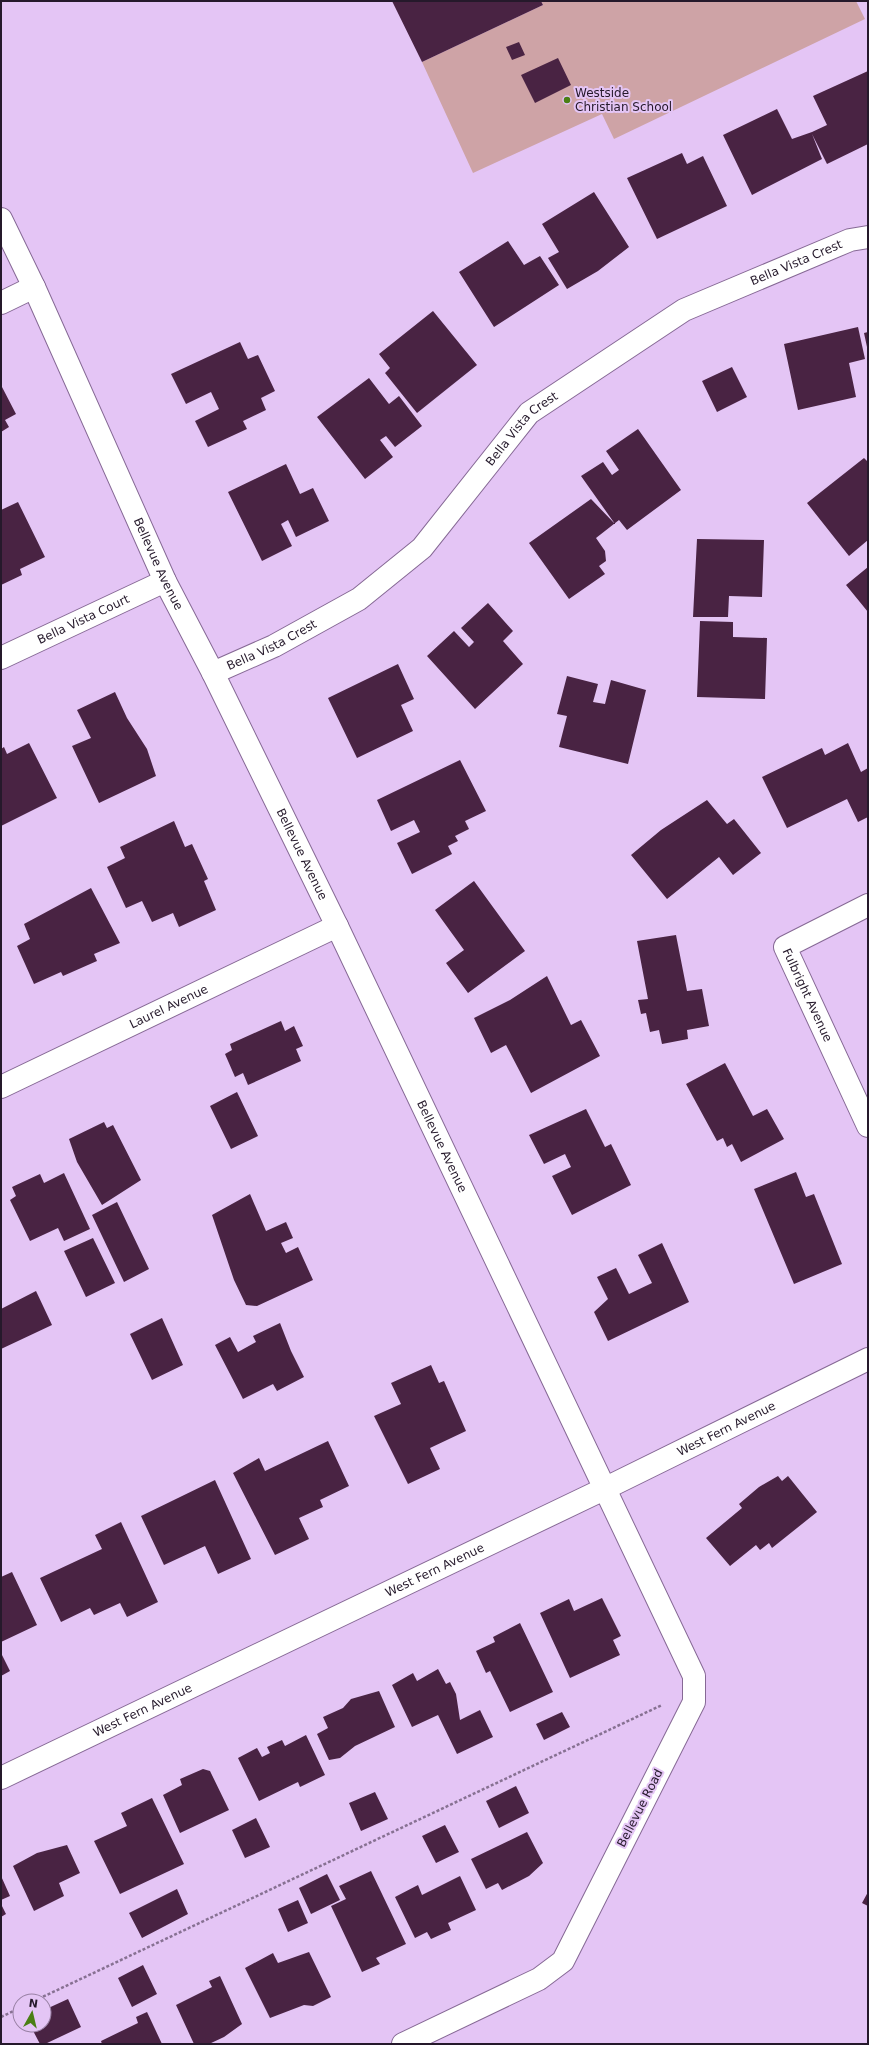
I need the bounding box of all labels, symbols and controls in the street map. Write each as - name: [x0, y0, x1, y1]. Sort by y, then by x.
- place label: Westside Christian School: [575, 86, 672, 114]
- marker: Westside Christian School: [562, 95, 572, 105]
- street label: Bella Vista Crest: [748, 237, 844, 288]
- street label: Bella Vista Crest: [483, 389, 561, 469]
- street label: Bellevue Avenue: [131, 516, 186, 612]
- street label: Bella Vista Court: [35, 592, 132, 647]
- street label: Bella Vista Crest: [225, 617, 319, 673]
- street label: Bellevue Avenue: [273, 806, 330, 902]
- street label: Fulbright Avenue: [780, 946, 835, 1044]
- street label: Laurel Avenue: [127, 982, 210, 1031]
- street label: Bellevue Avenue: [414, 1098, 470, 1195]
- street label: West Fern Avenue: [675, 1399, 778, 1459]
- street label: West Fern Avenue: [383, 1541, 486, 1600]
- street label: West Fern Avenue: [91, 1681, 194, 1740]
- street label: Bellevue Road: [614, 1767, 666, 1849]
- north arrow: [12, 1993, 52, 2033]
- text: N: [28, 1997, 39, 2011]

